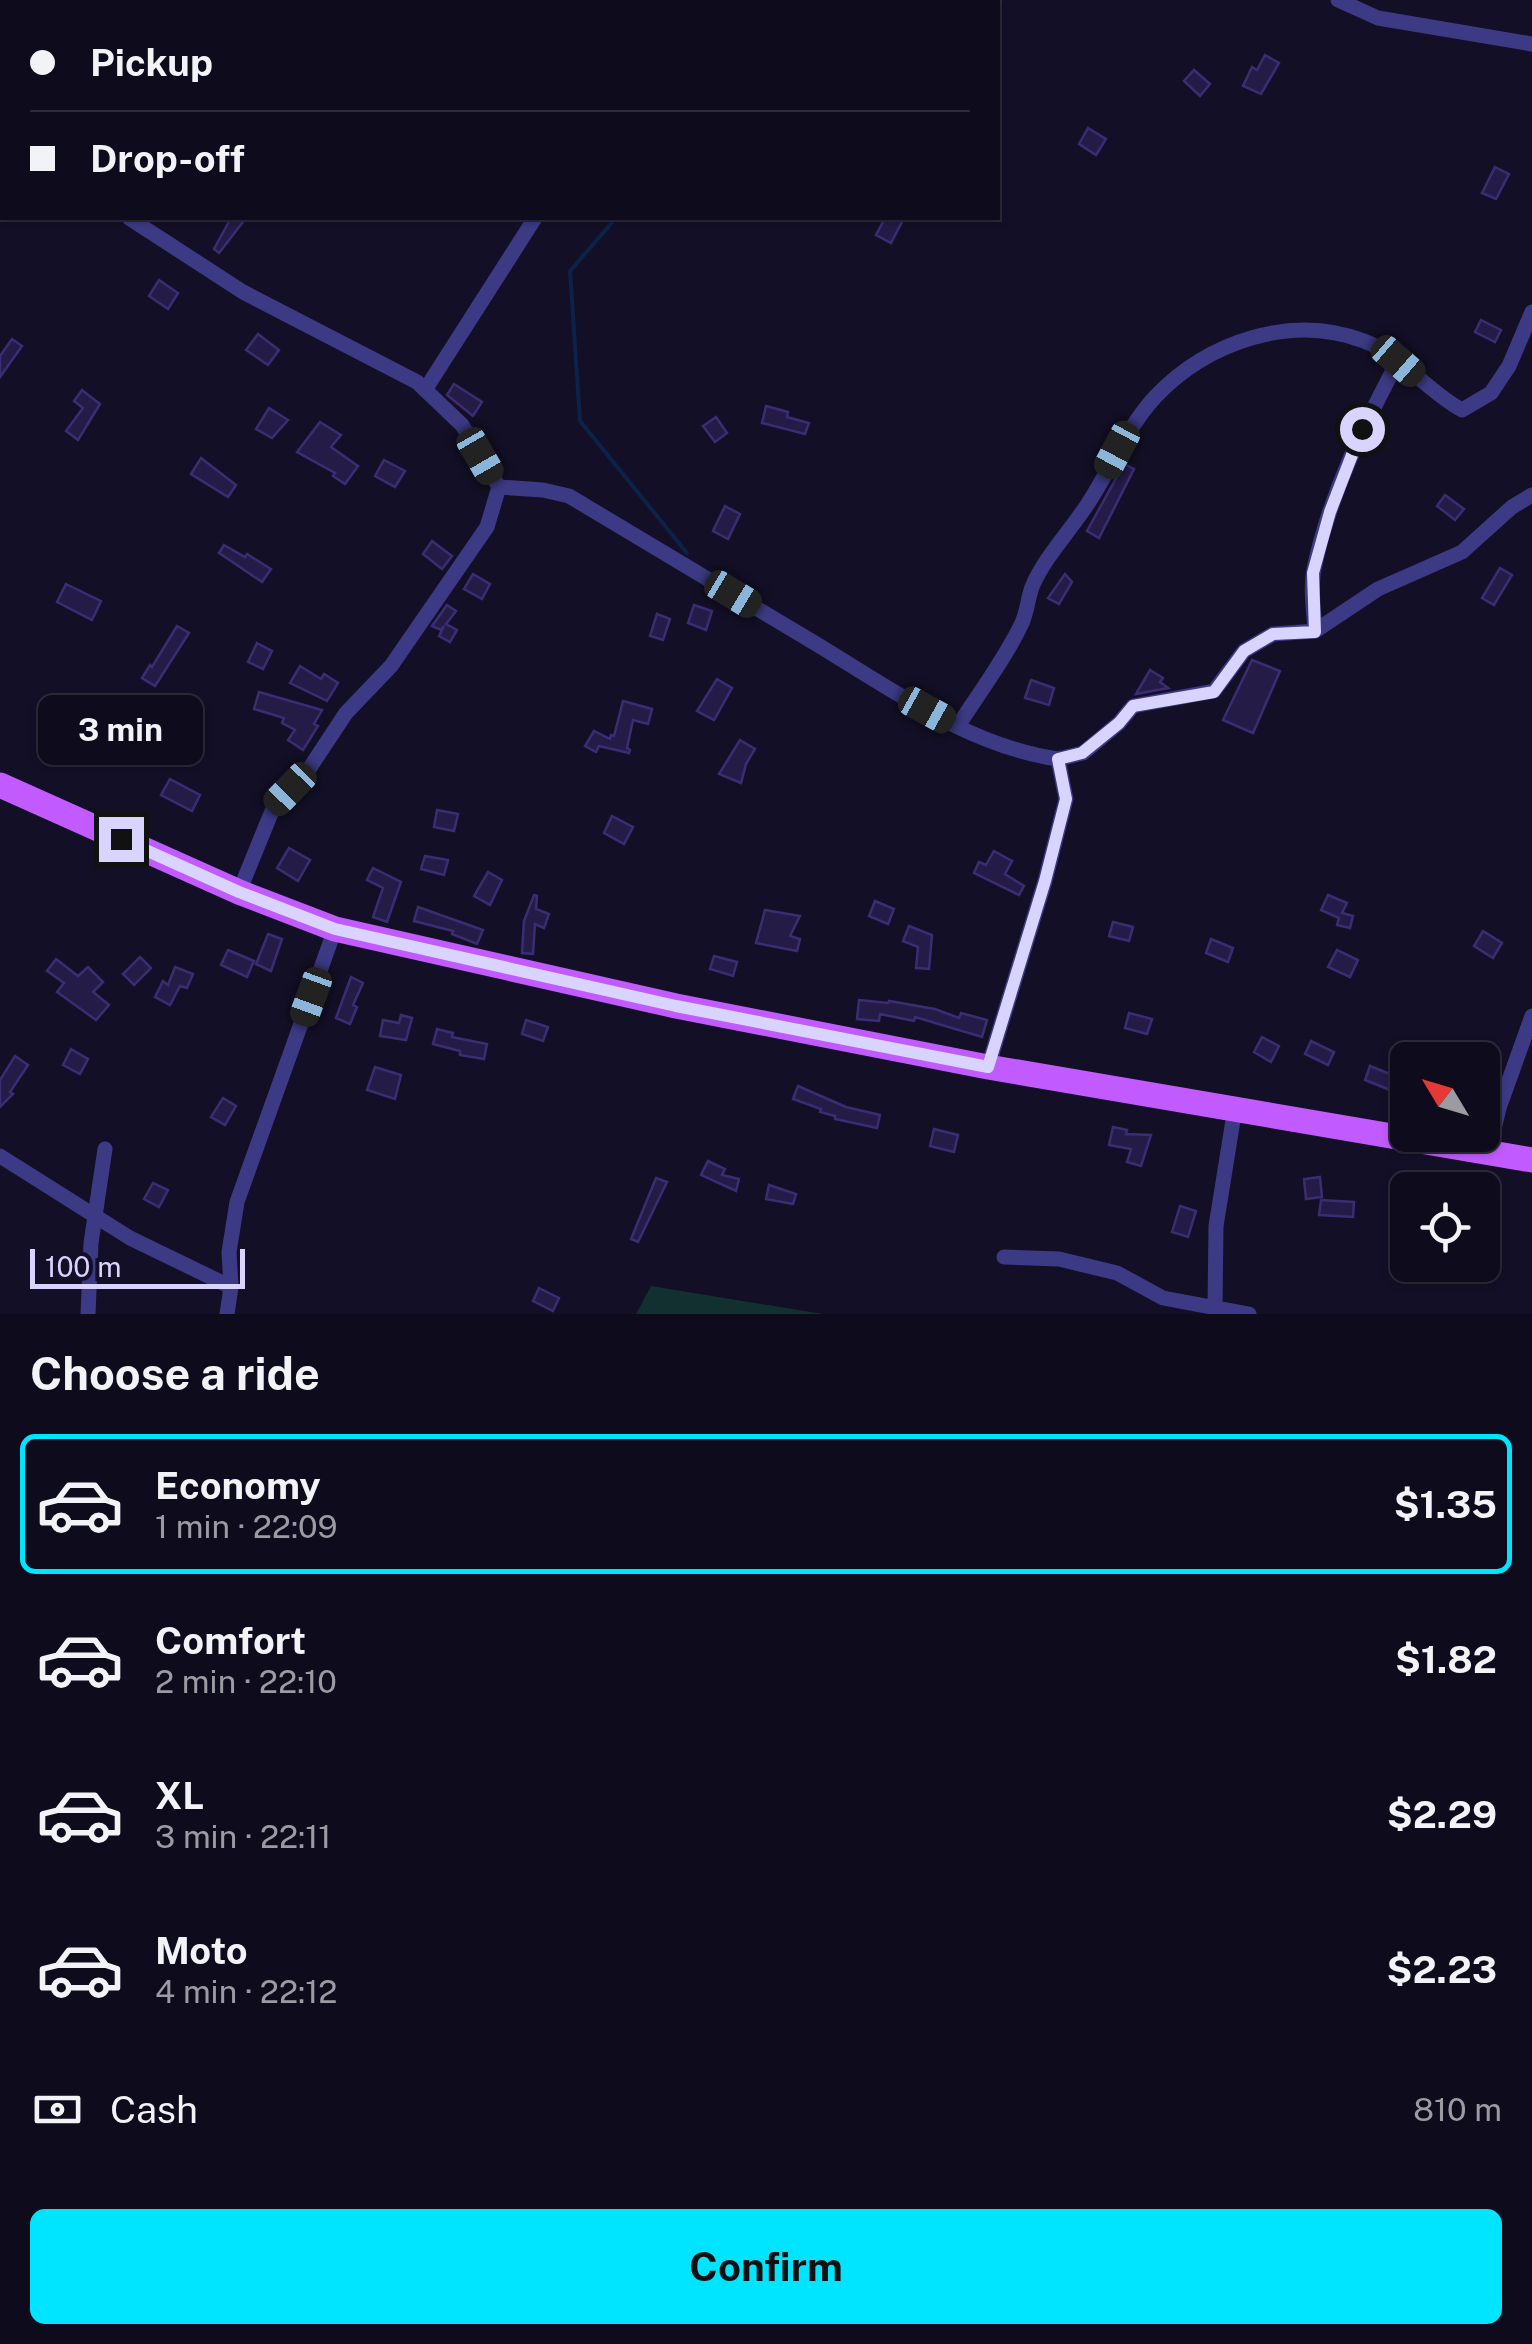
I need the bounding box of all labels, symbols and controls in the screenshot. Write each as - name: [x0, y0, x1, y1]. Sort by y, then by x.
- text: Pickup: [90, 40, 213, 85]
- text: Drop-off: [90, 136, 245, 181]
- car: [1366, 330, 1430, 392]
- route start: [1340, 407, 1385, 452]
- car: [1090, 416, 1144, 484]
- car: [452, 423, 508, 489]
- car: [700, 566, 766, 622]
- car: [893, 682, 961, 738]
- callout: 3 min: [38, 694, 204, 764]
- text: 3 min: [78, 711, 163, 748]
- car: [258, 757, 322, 821]
- route end: [99, 817, 144, 862]
- car: [287, 964, 335, 1030]
- north arrow: [1390, 1042, 1500, 1152]
- map controls: [1390, 1042, 1500, 1282]
- button: locate: [1390, 1172, 1500, 1282]
- scale bar: [30, 1244, 245, 1288]
- text: 100 m: [45, 1250, 122, 1283]
- text: Choose a ride: [30, 1347, 320, 1400]
- icon: car: [35, 1459, 125, 1549]
- text: Economy: [155, 1463, 321, 1508]
- text: $1.35: [1394, 1482, 1497, 1527]
- text: 1 min · 22:09: [155, 1508, 337, 1545]
- icon: car: [35, 1614, 125, 1704]
- text: Comfort: [155, 1618, 306, 1663]
- text: $1.82: [1395, 1637, 1497, 1682]
- text: 2 min · 22:10: [155, 1663, 337, 1700]
- icon: car: [35, 1769, 125, 1859]
- text: XL: [155, 1773, 204, 1818]
- text: $2.29: [1387, 1792, 1497, 1837]
- text: 3 min · 22:11: [155, 1818, 331, 1855]
- icon: car: [35, 1924, 125, 2014]
- text: Moto: [155, 1928, 248, 1973]
- text: $2.23: [1387, 1947, 1497, 1992]
- text: 4 min · 22:12: [155, 1973, 337, 2010]
- icon: cash: [30, 2082, 85, 2137]
- text: Cash: [110, 2087, 198, 2132]
- text: 810 m: [1413, 2091, 1502, 2128]
- button: Confirm: [30, 2209, 1502, 2324]

